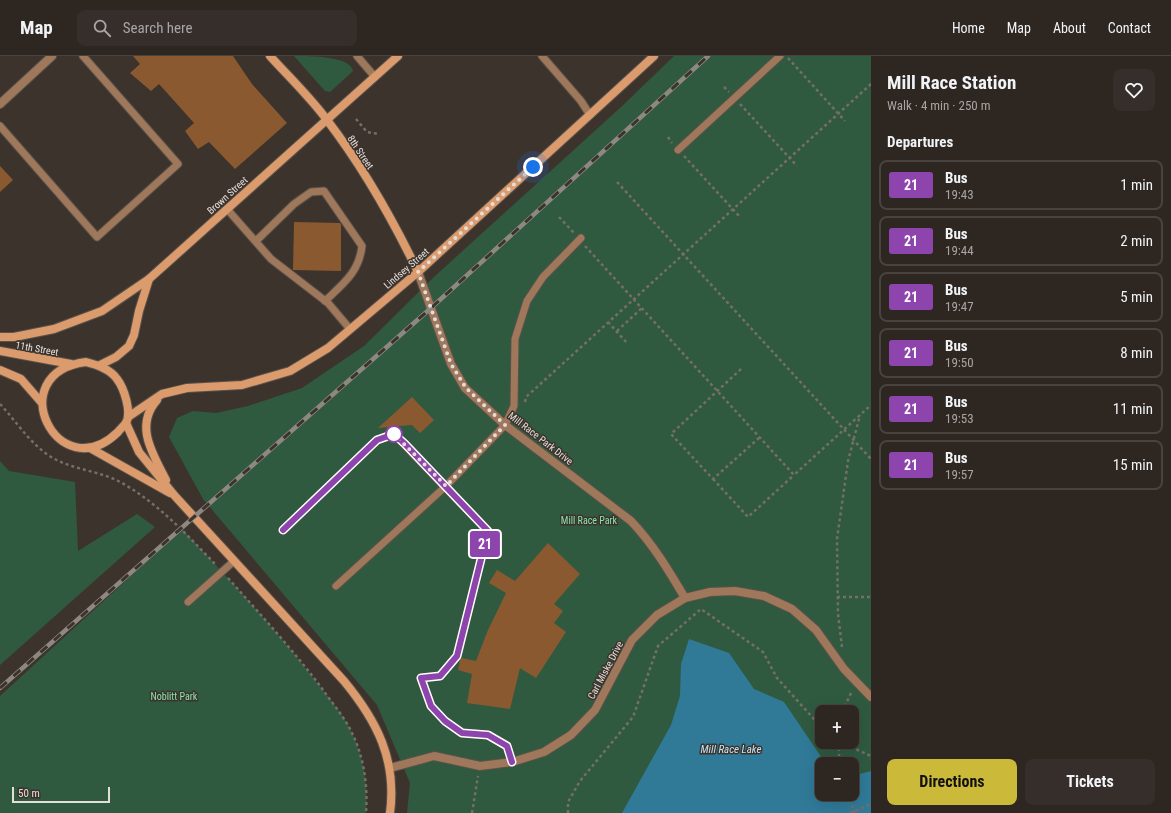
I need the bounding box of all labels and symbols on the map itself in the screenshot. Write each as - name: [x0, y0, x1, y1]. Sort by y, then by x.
- street label: 8th Street: [345, 133, 376, 171]
- your location: [523, 157, 543, 177]
- street label: Brown Street: [205, 174, 250, 216]
- street label: Lindsey Street: [382, 246, 431, 291]
- street label: 11th Street: [15, 339, 59, 358]
- street label: Mill Race Park Drive: [506, 410, 575, 467]
- unlabelled marker: [385, 425, 403, 443]
- park label: Mill Race Park: [561, 515, 618, 526]
- line badge: 21: [467, 531, 503, 557]
- street label: Carl Miske Drive: [586, 639, 625, 701]
- park label: Noblitt Park: [151, 691, 198, 702]
- water label: Mill Race Lake: [700, 743, 762, 756]
- scale bar: [12, 785, 110, 804]

